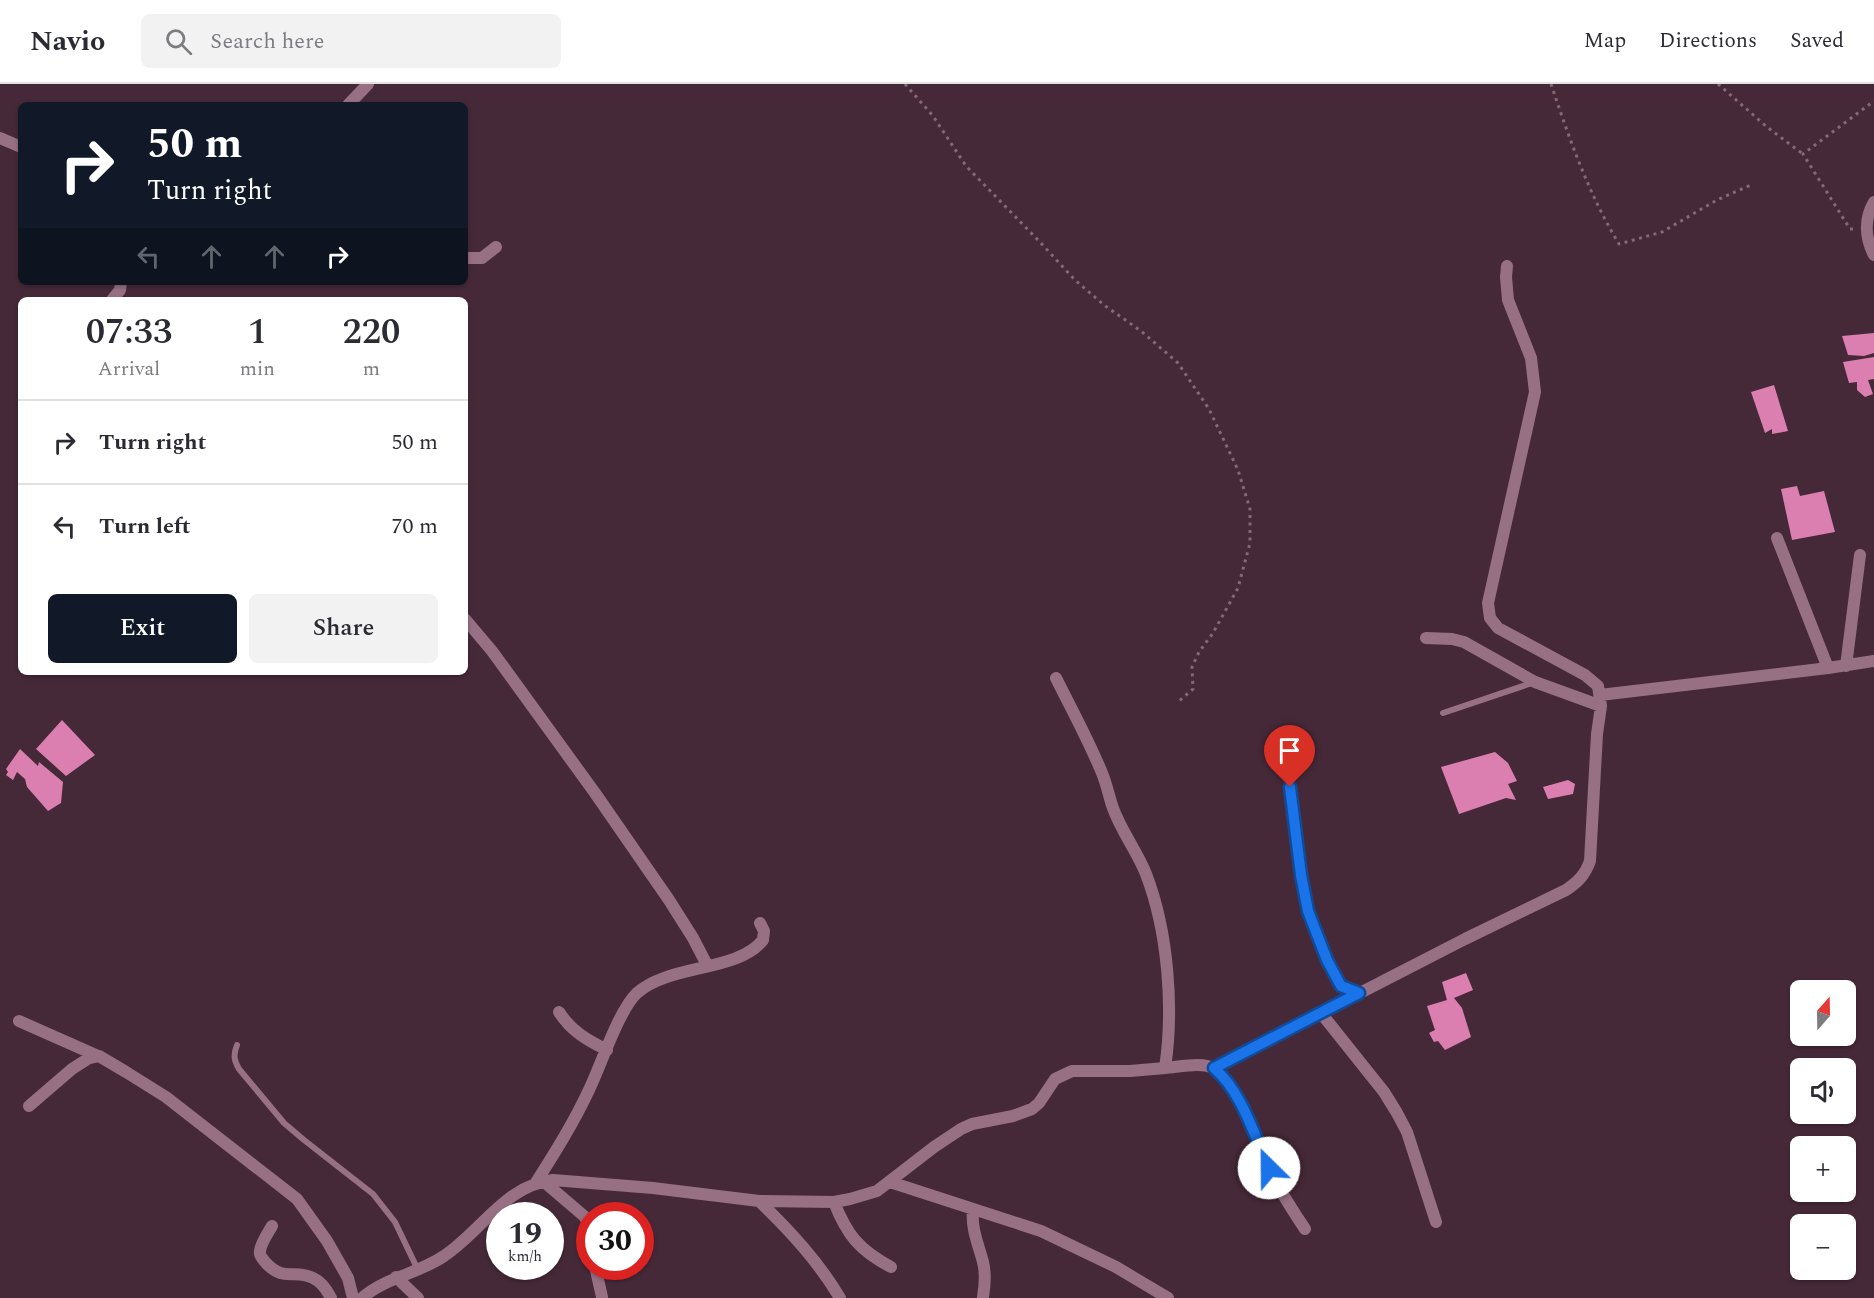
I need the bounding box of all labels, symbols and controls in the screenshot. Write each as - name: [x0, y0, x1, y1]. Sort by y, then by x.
- search box: [141, 14, 561, 68]
- text: Navio: [30, 20, 105, 63]
- icon: search: [162, 25, 195, 58]
- text: Search here: [210, 25, 324, 58]
- text: Map: [1584, 25, 1626, 57]
- text: Directions: [1659, 25, 1757, 57]
- text: Saved: [1790, 25, 1844, 57]
- text: 50 m: [147, 113, 242, 176]
- icon: right: [48, 126, 126, 204]
- text: Turn right: [147, 170, 272, 212]
- icon: left: [132, 240, 165, 273]
- icon: ahead: [195, 240, 228, 273]
- icon: ahead: [258, 240, 291, 273]
- icon: right: [321, 240, 354, 273]
- text: 07:33: [86, 305, 172, 360]
- text: 1: [248, 305, 267, 360]
- text: 220: [342, 305, 400, 360]
- text: Arrival: [98, 354, 160, 384]
- text: min: [240, 354, 275, 384]
- text: m: [363, 354, 380, 384]
- icon: right: [48, 426, 81, 459]
- text: Turn right: [99, 426, 206, 459]
- text: 50 m: [392, 426, 438, 459]
- icon: left: [48, 510, 81, 543]
- text: Turn left: [99, 510, 191, 543]
- text: 70 m: [392, 510, 438, 543]
- button: Exit: [48, 594, 237, 663]
- button: Share: [249, 594, 438, 663]
- pin: [1264, 725, 1315, 787]
- icon: arrive: [1273, 734, 1306, 767]
- north arrow: [1790, 980, 1856, 1046]
- map controls: [1790, 980, 1856, 1280]
- button: sound: [1790, 1058, 1856, 1124]
- position arrow: [1237, 1136, 1301, 1200]
- button: +: [1790, 1136, 1856, 1202]
- speed limit sign: 30: [576, 1202, 654, 1280]
- text: 19: [508, 1211, 542, 1257]
- button: −: [1790, 1214, 1856, 1280]
- text: km/h: [508, 1245, 542, 1268]

